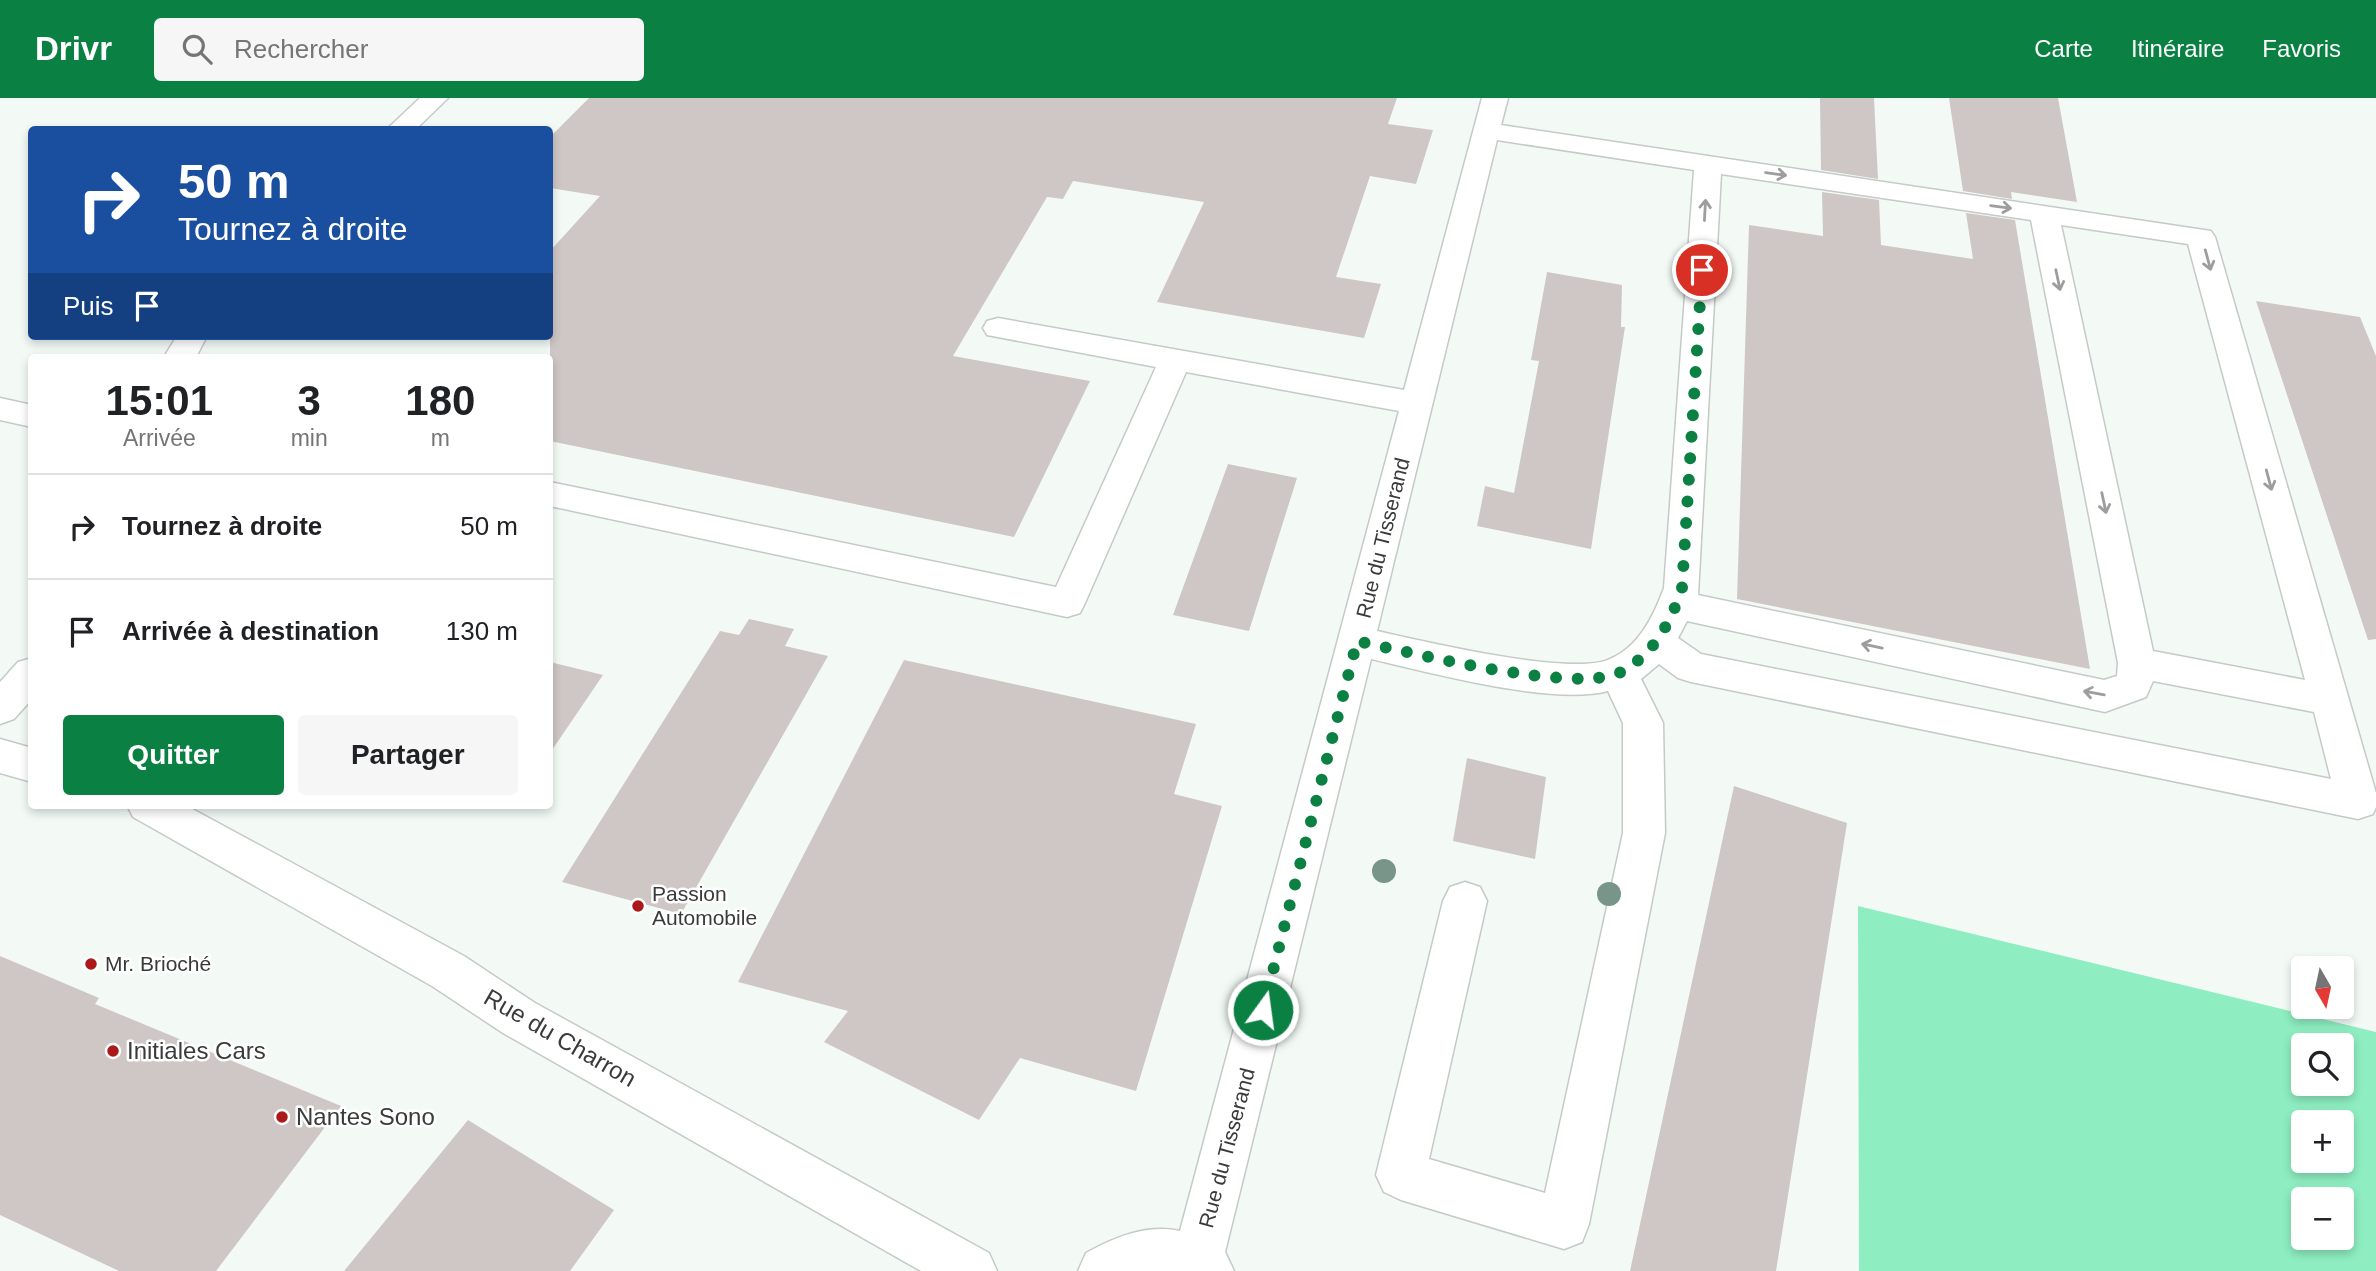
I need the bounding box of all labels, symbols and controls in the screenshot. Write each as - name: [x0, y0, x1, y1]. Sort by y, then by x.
- search box: [154, 18, 644, 81]
- text: Drivr: [35, 30, 112, 67]
- icon: search: [178, 30, 216, 68]
- text: Rechercher: [234, 34, 368, 64]
- text: Carte: [2034, 35, 2093, 62]
- text: Itinéraire: [2131, 35, 2224, 62]
- text: Favoris: [2262, 35, 2341, 62]
- icon: right: [63, 154, 154, 245]
- text: 50 m: [178, 154, 290, 208]
- one-way arrow: [1764, 168, 1786, 181]
- one-way arrow: [1699, 199, 1712, 222]
- one-way arrow: [1989, 201, 2012, 214]
- text: Tournez à droite: [178, 211, 407, 247]
- pin: [1672, 240, 1732, 300]
- one-way arrow: [2202, 249, 2215, 271]
- icon: arrive: [1683, 251, 1721, 289]
- one-way arrow: [2051, 268, 2065, 291]
- icon: arrive: [128, 287, 166, 325]
- text: Puis: [63, 291, 114, 321]
- text: 15:01: [106, 377, 213, 424]
- text: 3: [297, 377, 321, 424]
- text: 180: [405, 377, 475, 424]
- text: Arrivée: [123, 425, 196, 451]
- text: min: [291, 425, 328, 451]
- text: m: [431, 425, 450, 451]
- street label: Rue du Tisserand: [1351, 455, 1414, 621]
- one-way arrow: [2263, 468, 2276, 490]
- one-way arrow: [2097, 491, 2111, 514]
- icon: right: [63, 508, 101, 546]
- text: Tournez à droite: [122, 511, 322, 541]
- text: 50 m: [460, 511, 518, 541]
- icon: arrive: [63, 613, 101, 651]
- text: Arrivée à destination: [122, 616, 379, 646]
- text: 130 m: [446, 616, 518, 646]
- one-way arrow: [1861, 639, 1884, 653]
- one-way arrow: [2083, 686, 2106, 700]
- button: Quitter: [63, 715, 284, 795]
- button: Partager: [298, 715, 518, 795]
- place label: Passion Automobile: [652, 882, 757, 929]
- marker: Passion Automobile: [630, 898, 646, 914]
- place label: Mr. Brioché: [105, 952, 211, 975]
- marker: Mr. Brioché: [83, 956, 99, 972]
- north arrow: [2291, 956, 2354, 1018]
- map controls: [2291, 956, 2354, 1250]
- position arrow: [1226, 973, 1300, 1047]
- street label: Rue du Charron: [480, 983, 641, 1092]
- button: search: [2291, 1033, 2354, 1096]
- place label: Initiales Cars: [127, 1037, 266, 1064]
- marker: Initiales Cars: [105, 1043, 121, 1059]
- street label: Rue du Tisserand: [1194, 1065, 1259, 1230]
- place label: Nantes Sono: [296, 1103, 435, 1130]
- marker: Nantes Sono: [274, 1109, 290, 1125]
- button: +: [2291, 1110, 2354, 1173]
- button: −: [2291, 1187, 2354, 1250]

